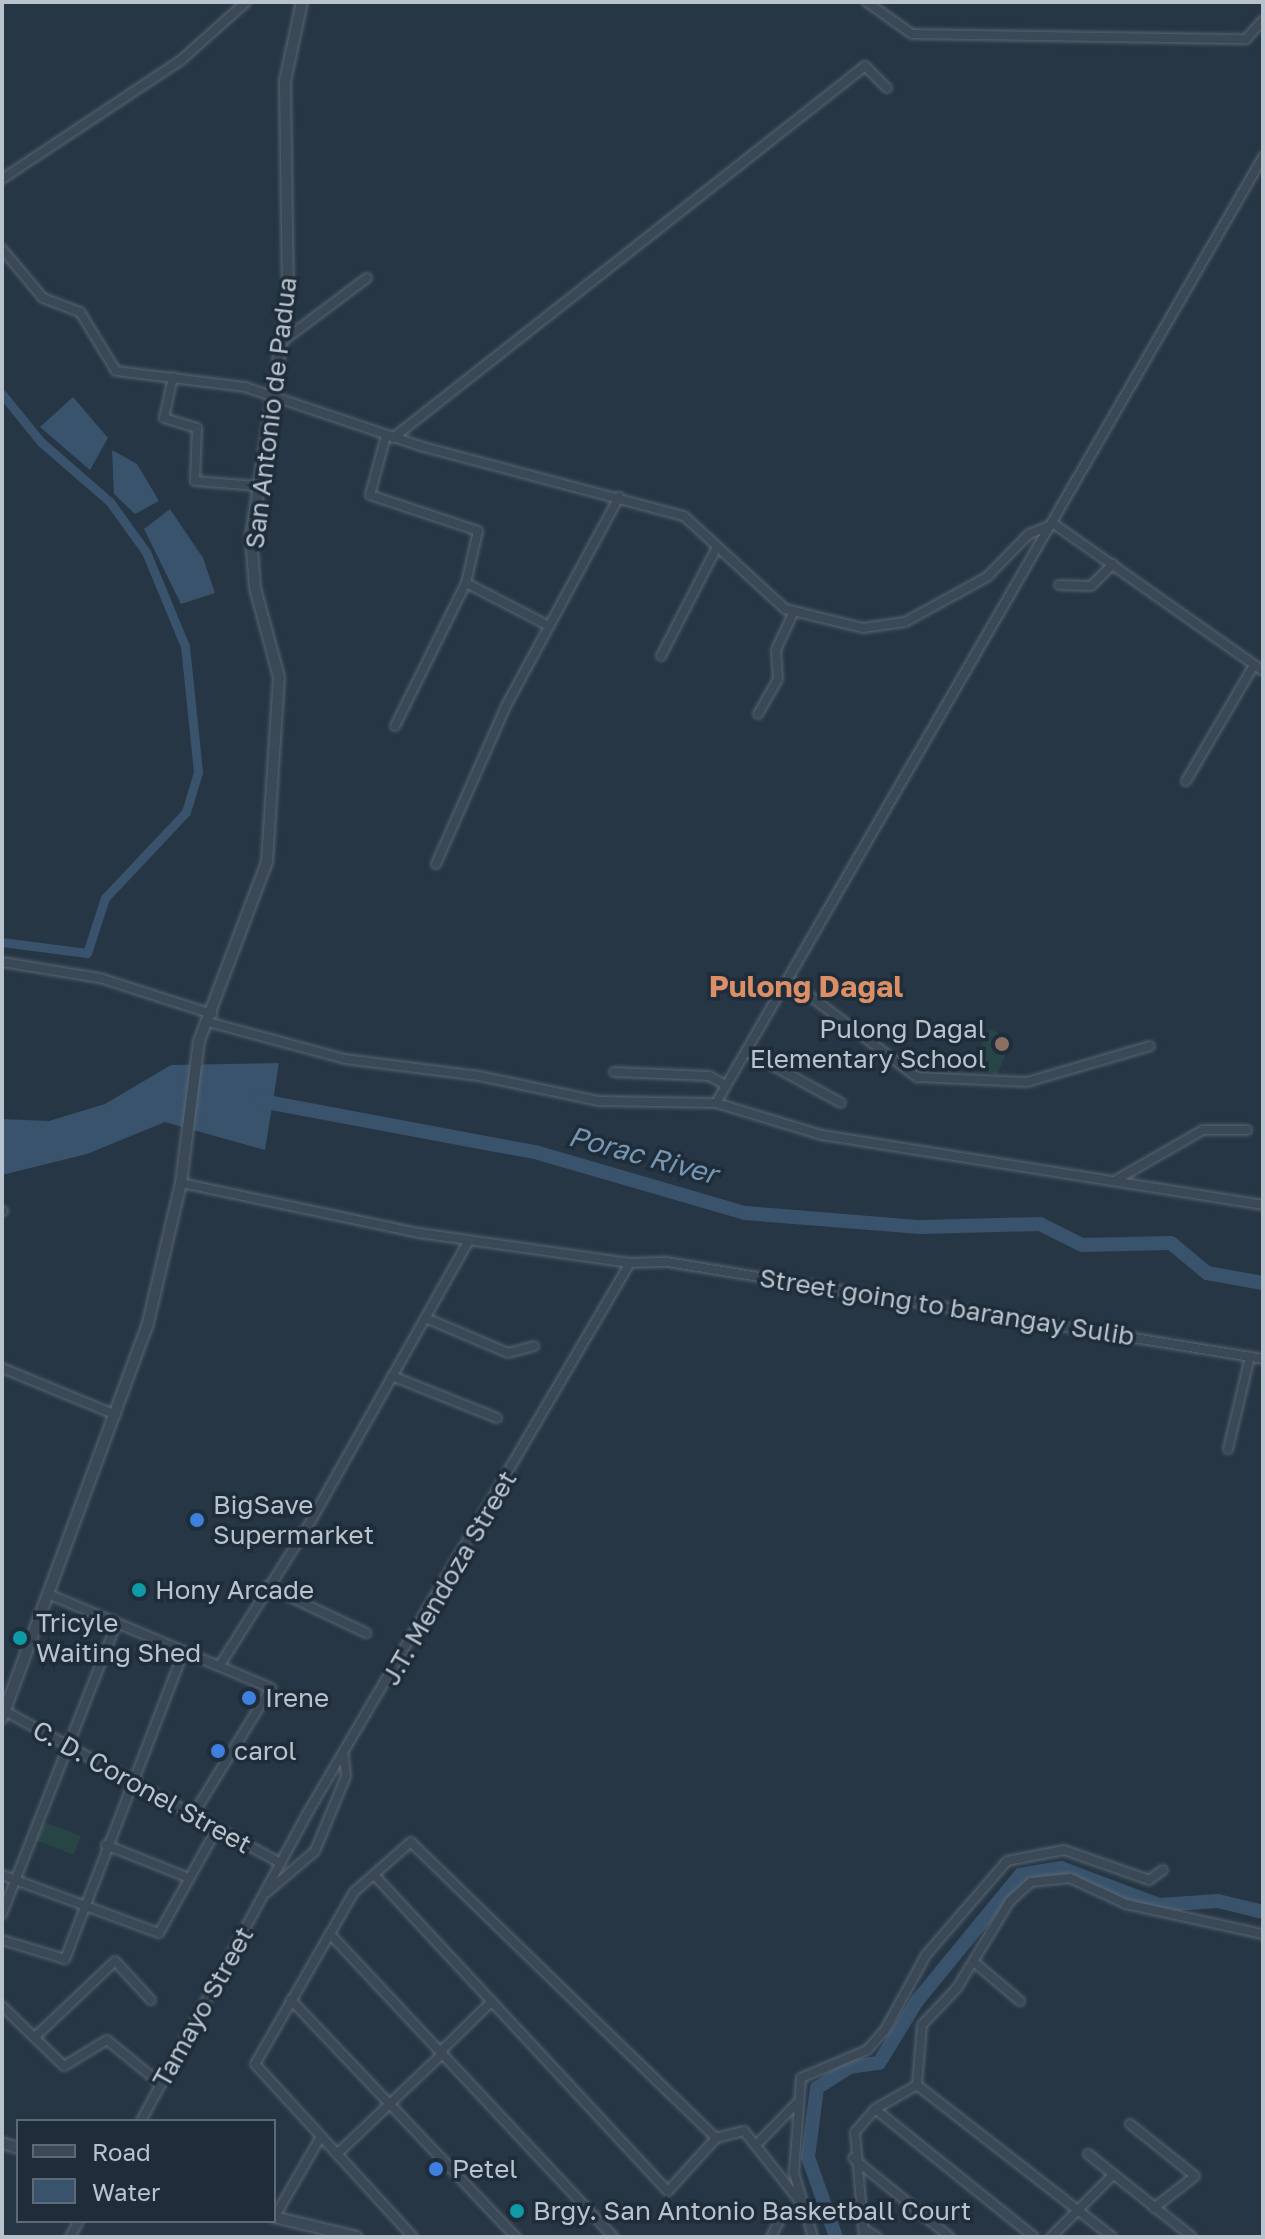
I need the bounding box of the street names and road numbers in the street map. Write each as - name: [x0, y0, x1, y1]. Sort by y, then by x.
- street label: San Antonio de Padua: [239, 275, 303, 551]
- street label: Street going to barangay Sulib: [757, 1262, 1137, 1352]
- street label: J.T. Mendoza Street: [375, 1465, 523, 1691]
- street label: C. D. Coronel Street: [27, 1714, 257, 1860]
- street label: Tamayo Street: [146, 1921, 260, 2093]

